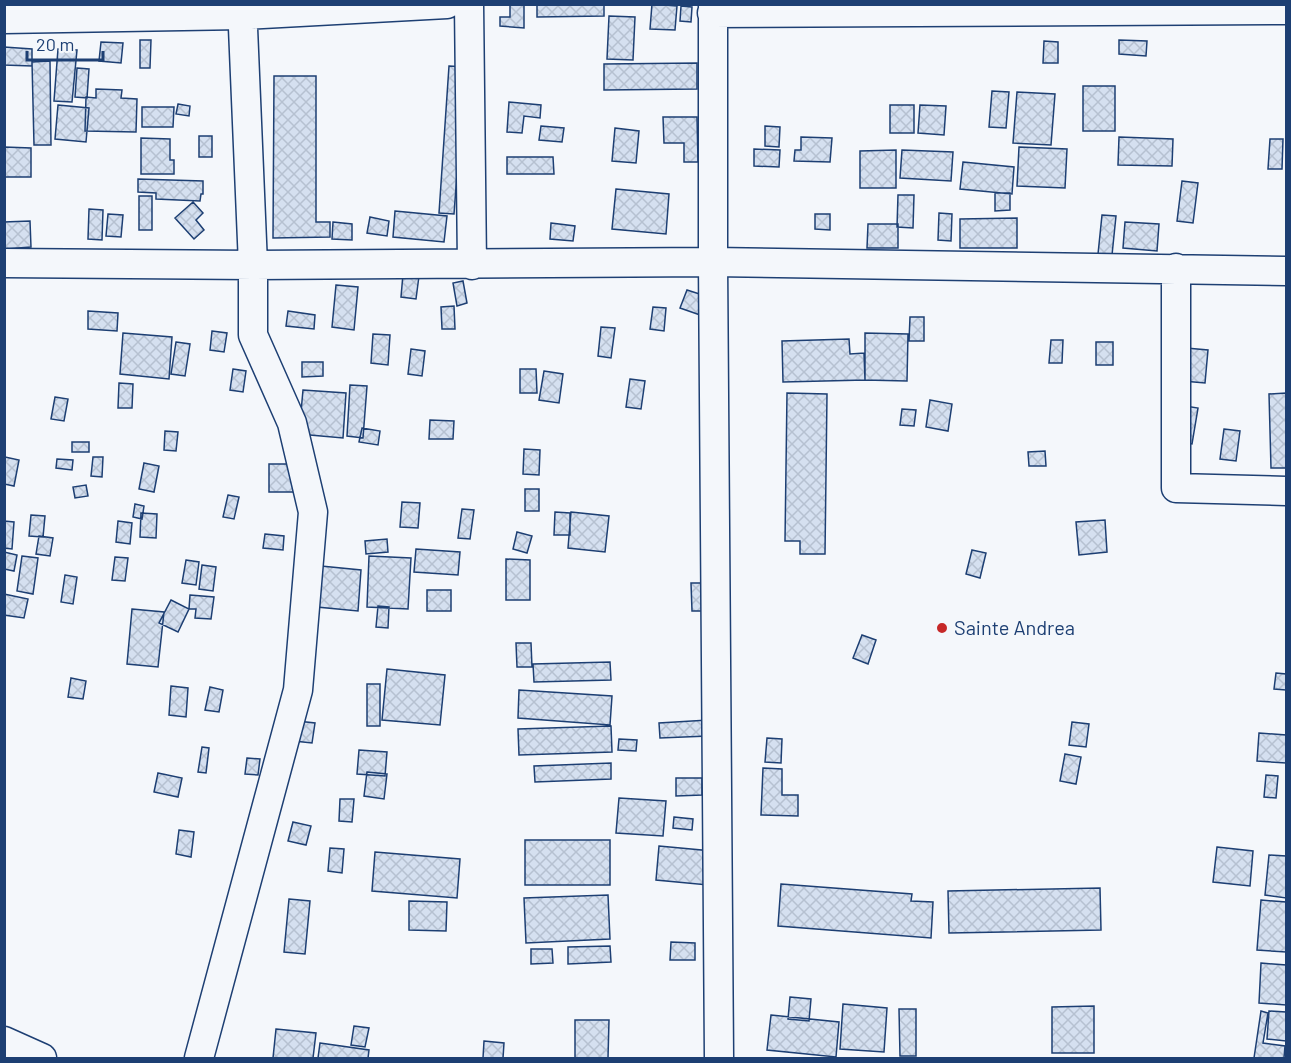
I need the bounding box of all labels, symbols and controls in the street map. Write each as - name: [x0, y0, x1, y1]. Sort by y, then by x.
- scale bar: [27, 24, 104, 62]
- text: 20 m: [36, 33, 74, 55]
- place label: Sainte Andrea: [954, 615, 1075, 639]
- marker: Sainte Andrea: [935, 621, 949, 635]

